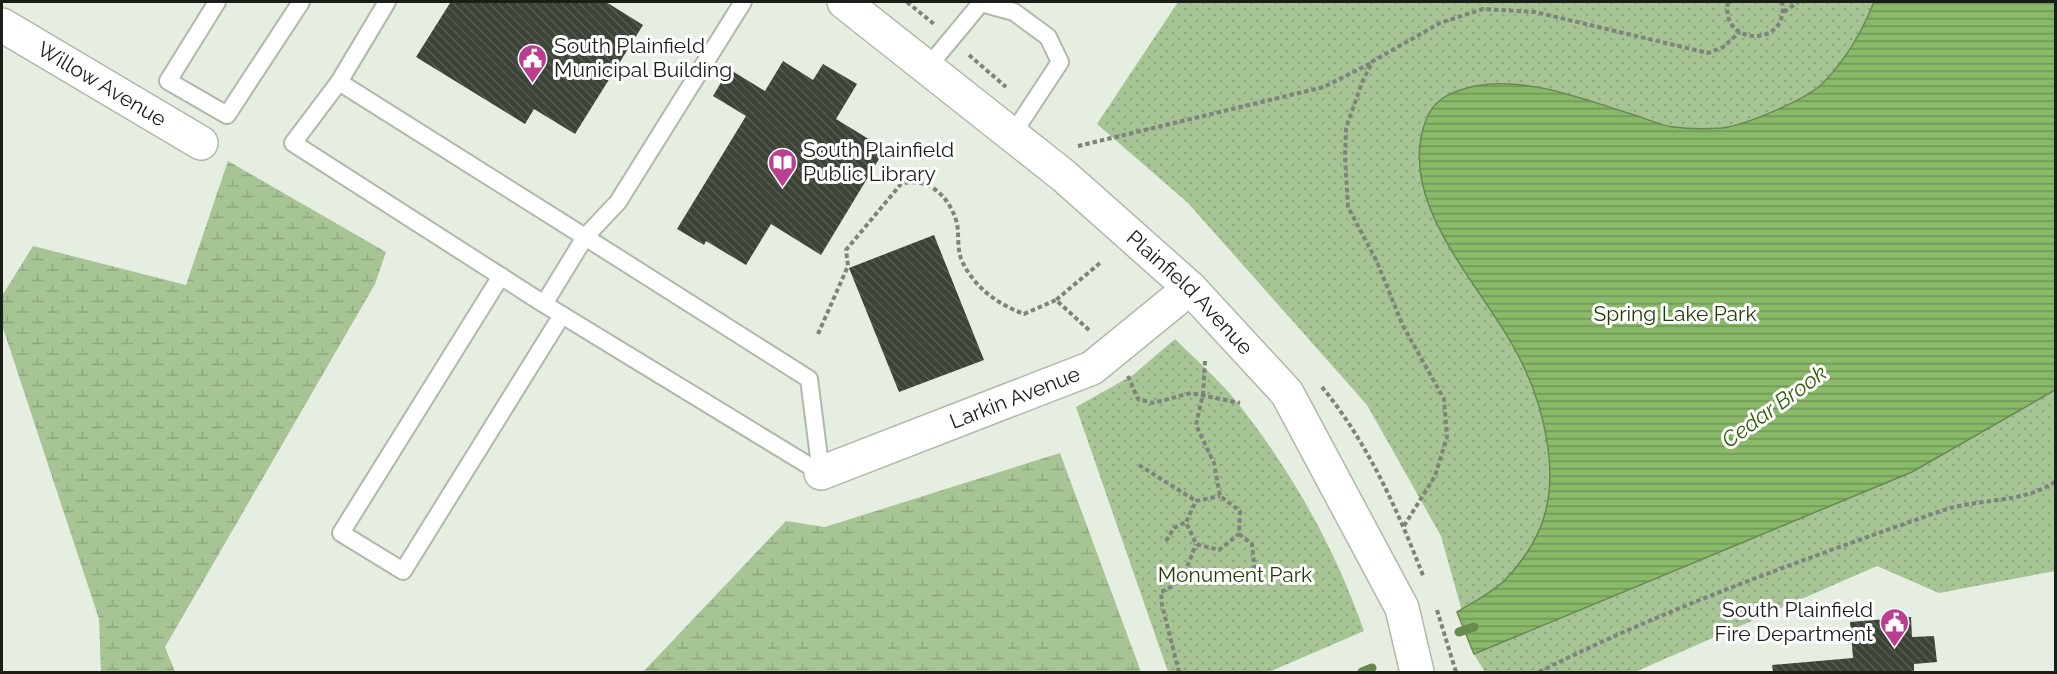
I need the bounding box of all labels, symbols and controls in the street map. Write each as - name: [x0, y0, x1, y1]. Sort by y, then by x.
- place label: South Plainfield Municipal Building: [554, 33, 732, 82]
- street label: Willow Avenue: [33, 36, 171, 131]
- public building icon: South Plainfield Municipal Building: [517, 42, 549, 84]
- place label: South Plainfield Public Library: [803, 137, 954, 186]
- library icon: South Plainfield Public Library: [766, 146, 798, 188]
- street label: Plainfield Avenue: [1122, 225, 1258, 360]
- park label: Spring Lake Park: [1593, 301, 1757, 326]
- water label: Cedar Brook: [1716, 359, 1832, 453]
- street label: Larkin Avenue: [946, 361, 1083, 434]
- park label: Monument Park: [1158, 562, 1312, 587]
- place label: South Plainfield Fire Department: [1714, 597, 1873, 646]
- public building icon: South Plainfield Fire Department: [1878, 606, 1910, 648]

